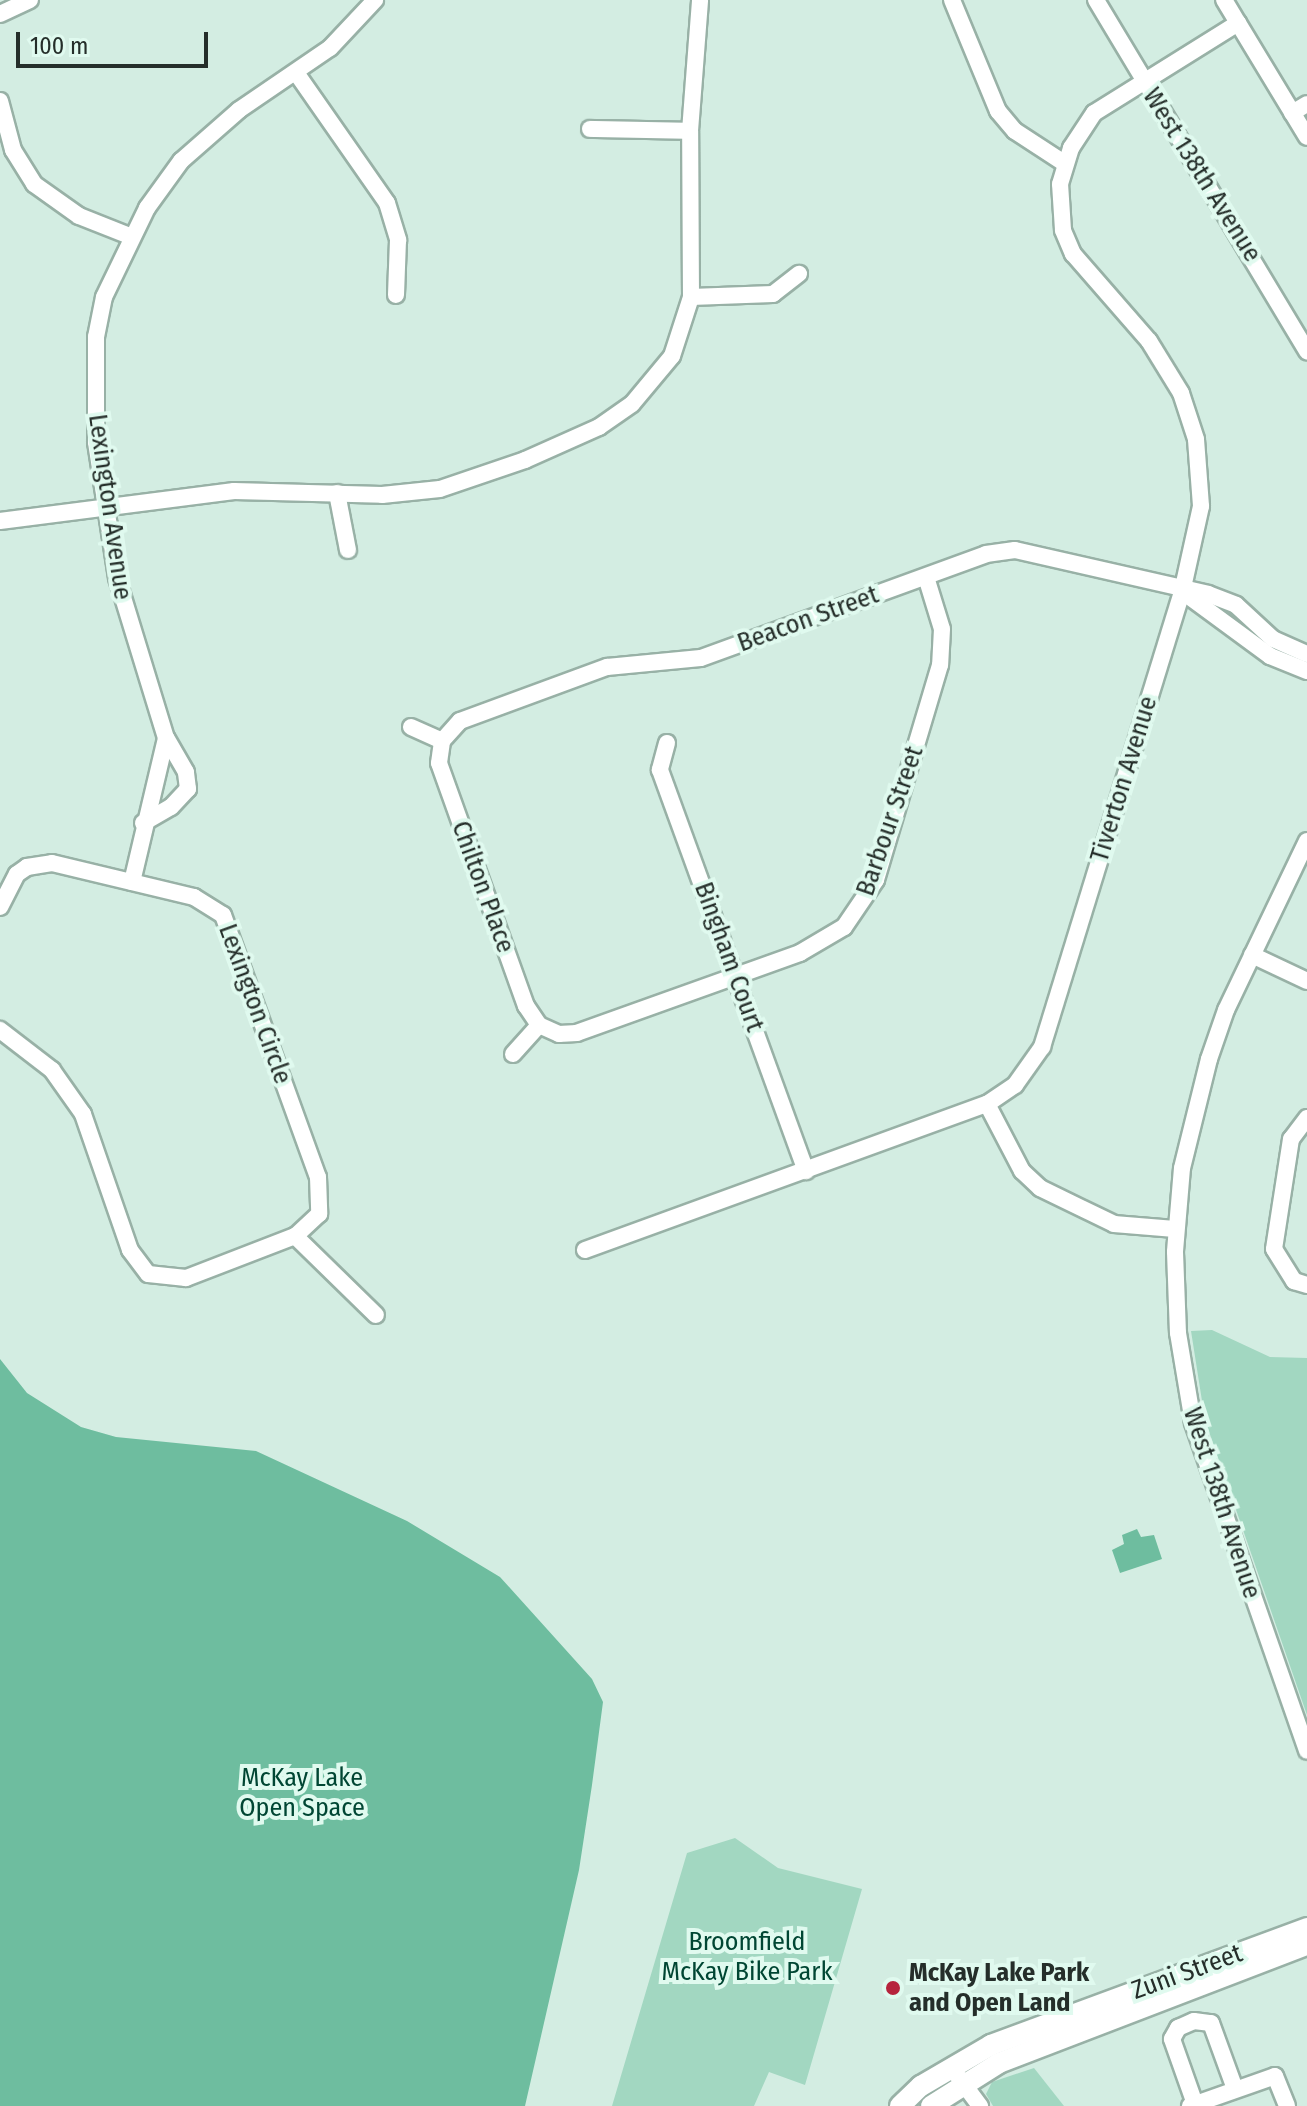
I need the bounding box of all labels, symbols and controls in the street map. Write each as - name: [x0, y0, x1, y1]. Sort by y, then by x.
- scale bar: [20, 16, 212, 66]
- text: 100 m: [30, 32, 88, 60]
- street label: West 138th Avenue: [1136, 82, 1268, 268]
- street label: Lexington Avenue: [82, 412, 138, 602]
- street label: Beacon Street: [733, 579, 883, 659]
- street label: Tiverton Avenue: [1084, 692, 1164, 866]
- street label: Barbour Street: [850, 742, 930, 900]
- street label: Chilton Place: [445, 817, 521, 957]
- street label: Bingham Court: [688, 878, 770, 1036]
- street label: Lexington Circle: [212, 920, 298, 1088]
- street label: West 138th Avenue: [1176, 1404, 1268, 1602]
- park label: McKay Lake Open Space: [239, 1762, 365, 1824]
- park label: Broomfield McKay Bike Park: [661, 1926, 833, 1988]
- street label: Zuni Street: [1127, 1938, 1247, 2006]
- place label: McKay Lake Park and Open Land: [909, 1957, 1089, 2018]
- marker: McKay Lake Park and Open Land: [884, 1979, 902, 1997]

